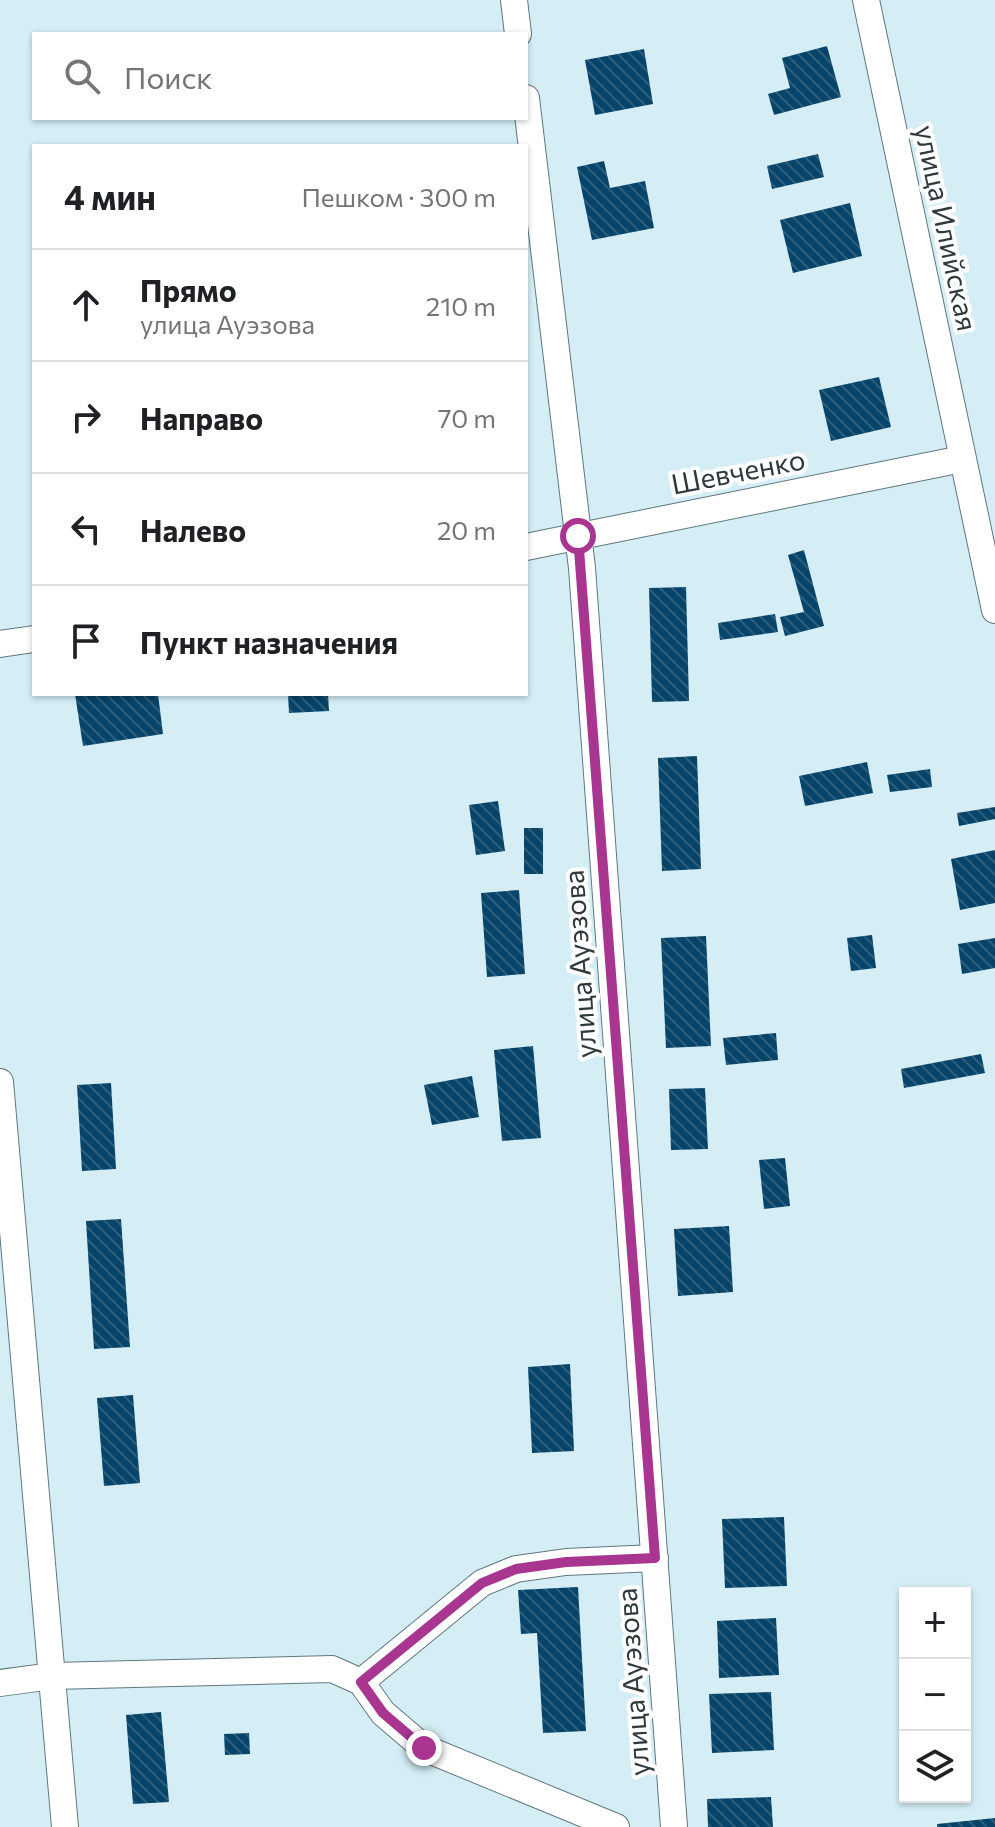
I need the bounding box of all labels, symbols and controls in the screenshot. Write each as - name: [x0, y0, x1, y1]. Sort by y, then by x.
- search box: [32, 32, 528, 120]
- icon: search: [60, 54, 104, 98]
- text: Поиск: [124, 58, 212, 95]
- street label: улица Илийская: [909, 122, 985, 334]
- text: 4 мин: [64, 175, 156, 217]
- text: Пешком · 300 m: [301, 181, 496, 212]
- text: Прямо: [140, 271, 237, 308]
- icon: ahead: [64, 283, 108, 327]
- text: 210 m: [426, 290, 496, 321]
- text: улица Ауэзова: [140, 308, 315, 339]
- icon: right: [64, 395, 108, 439]
- text: Направо: [140, 399, 263, 436]
- text: 70 m: [438, 402, 496, 433]
- street label: Шевченко: [668, 441, 808, 501]
- icon: left: [64, 507, 108, 551]
- text: Налево: [140, 511, 246, 548]
- text: 20 m: [437, 514, 496, 545]
- route start: [560, 518, 596, 554]
- icon: arrive: [64, 619, 108, 663]
- text: Пункт назначения: [140, 623, 398, 660]
- street label: улица Ауэзова: [555, 869, 603, 1059]
- street label: улица Ауэзова: [608, 1587, 656, 1777]
- map controls: [899, 1587, 971, 1803]
- button: +: [899, 1587, 971, 1659]
- button: −: [899, 1659, 971, 1731]
- route end: [406, 1730, 442, 1766]
- button: layers: [899, 1731, 971, 1803]

